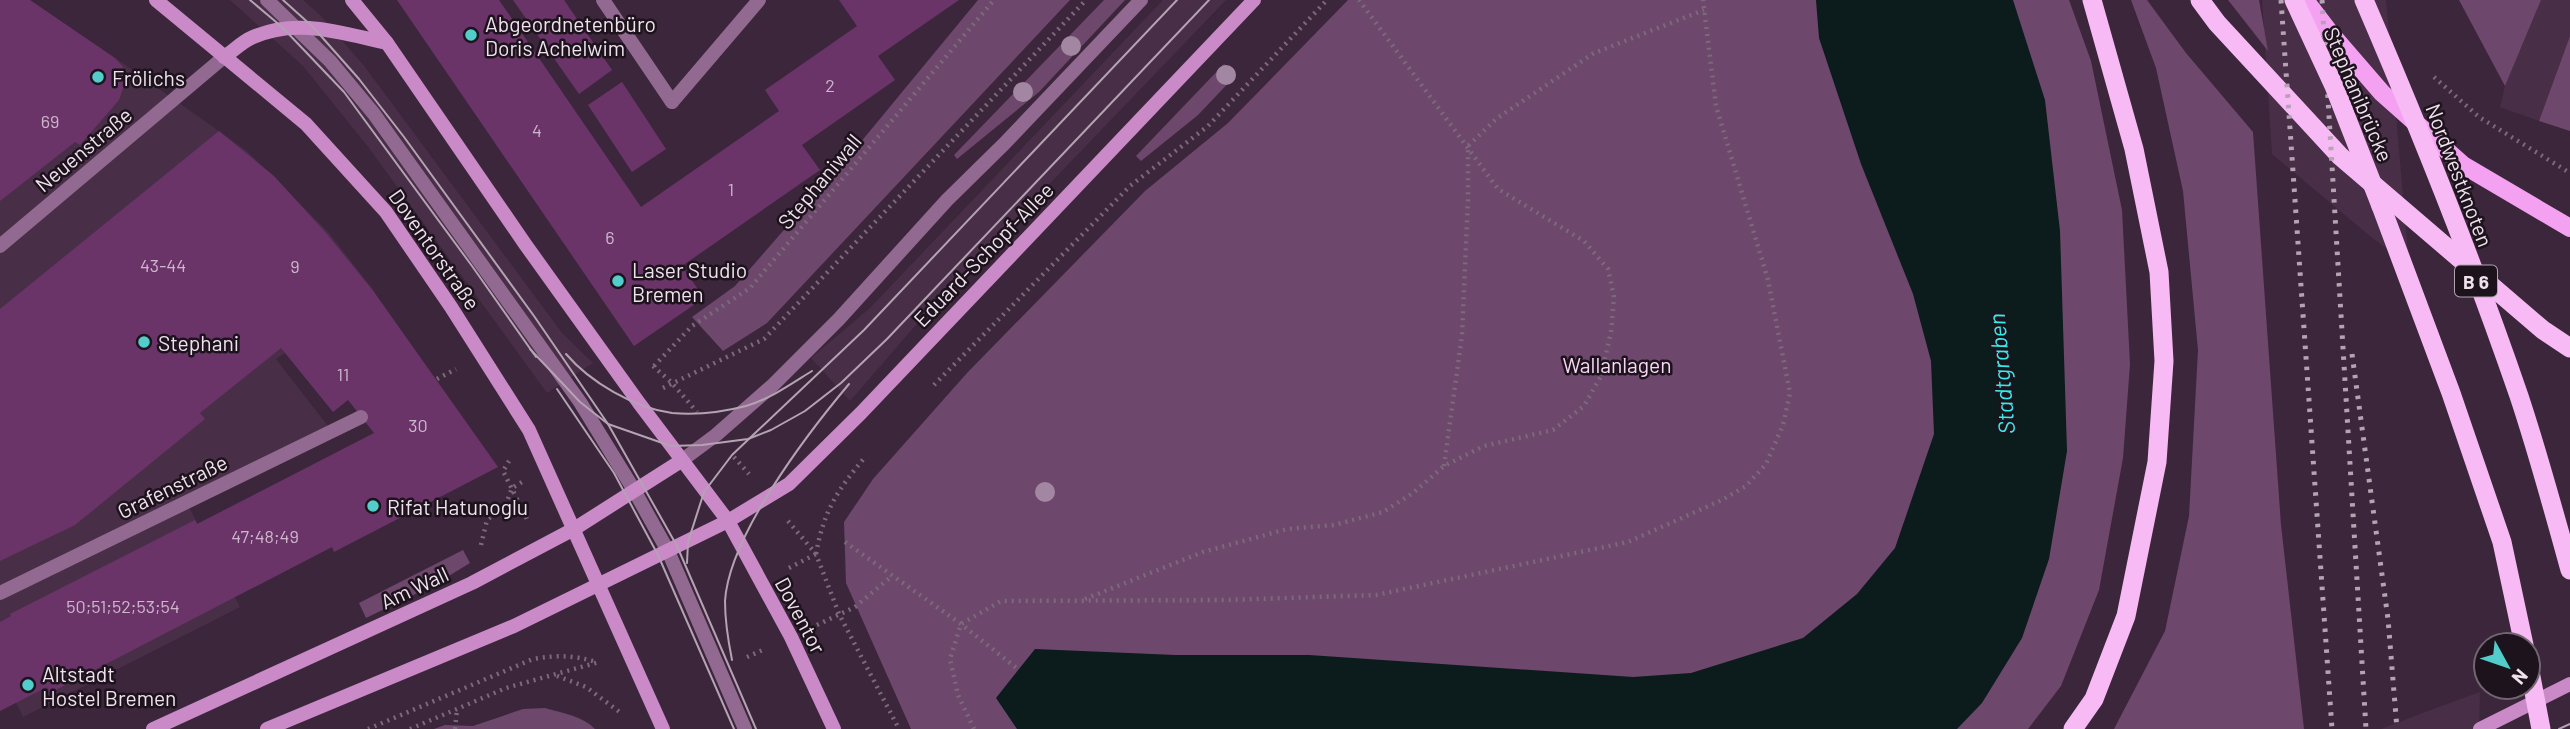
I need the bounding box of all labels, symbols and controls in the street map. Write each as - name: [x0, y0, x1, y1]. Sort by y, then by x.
- place label: Abgeordnetenbüro Doris Achelwim: [485, 11, 656, 60]
- street label: Stephanibrücke: [2319, 23, 2399, 165]
- marker: Abgeordnetenbüro Doris Achelwim: [463, 27, 479, 43]
- place label: Frölichs: [112, 65, 185, 90]
- marker: Frölichs: [90, 69, 106, 85]
- house number: 2: [825, 74, 835, 96]
- street label: Nordwestknoten: [2421, 100, 2499, 250]
- street label: Neuenstraße: [30, 101, 136, 197]
- house number: 69: [41, 110, 59, 132]
- house number: 4: [532, 119, 542, 141]
- street label: Stephaniwall: [772, 128, 866, 234]
- street label: Eduard-Schopf-Allee: [908, 177, 1058, 331]
- house number: 1: [728, 178, 734, 200]
- street label: Doventorstraße: [384, 184, 486, 314]
- house number: 6: [605, 226, 615, 248]
- house number: 43-44: [140, 254, 186, 276]
- house number: 9: [290, 255, 300, 277]
- place label: Laser Studio Bremen: [632, 257, 747, 306]
- road number: B 6: [2455, 266, 2497, 296]
- marker: Laser Studio Bremen: [610, 273, 626, 289]
- water label: Stadtgraben: [1982, 312, 2020, 436]
- place label: Stephani: [158, 330, 239, 355]
- marker: Stephani: [136, 334, 152, 350]
- park label: Wallanlagen: [1562, 352, 1672, 377]
- house number: 11: [337, 363, 349, 385]
- house number: 30: [408, 414, 428, 436]
- street label: Grafenstraße: [113, 449, 231, 523]
- place label: Rifat Hatunoglu: [387, 494, 528, 519]
- marker: Rifat Hatunoglu: [365, 498, 381, 514]
- house number: 47;48;49: [231, 525, 299, 547]
- street label: Am Wall: [376, 560, 452, 614]
- street label: Doventor: [771, 573, 832, 658]
- house number: 50;51;52;53;54: [66, 595, 180, 617]
- north arrow: [2472, 631, 2542, 701]
- place label: Altstadt Hostel Bremen: [42, 661, 176, 710]
- text: N: [2508, 665, 2533, 689]
- marker: Altstadt Hostel Bremen: [20, 677, 36, 693]

